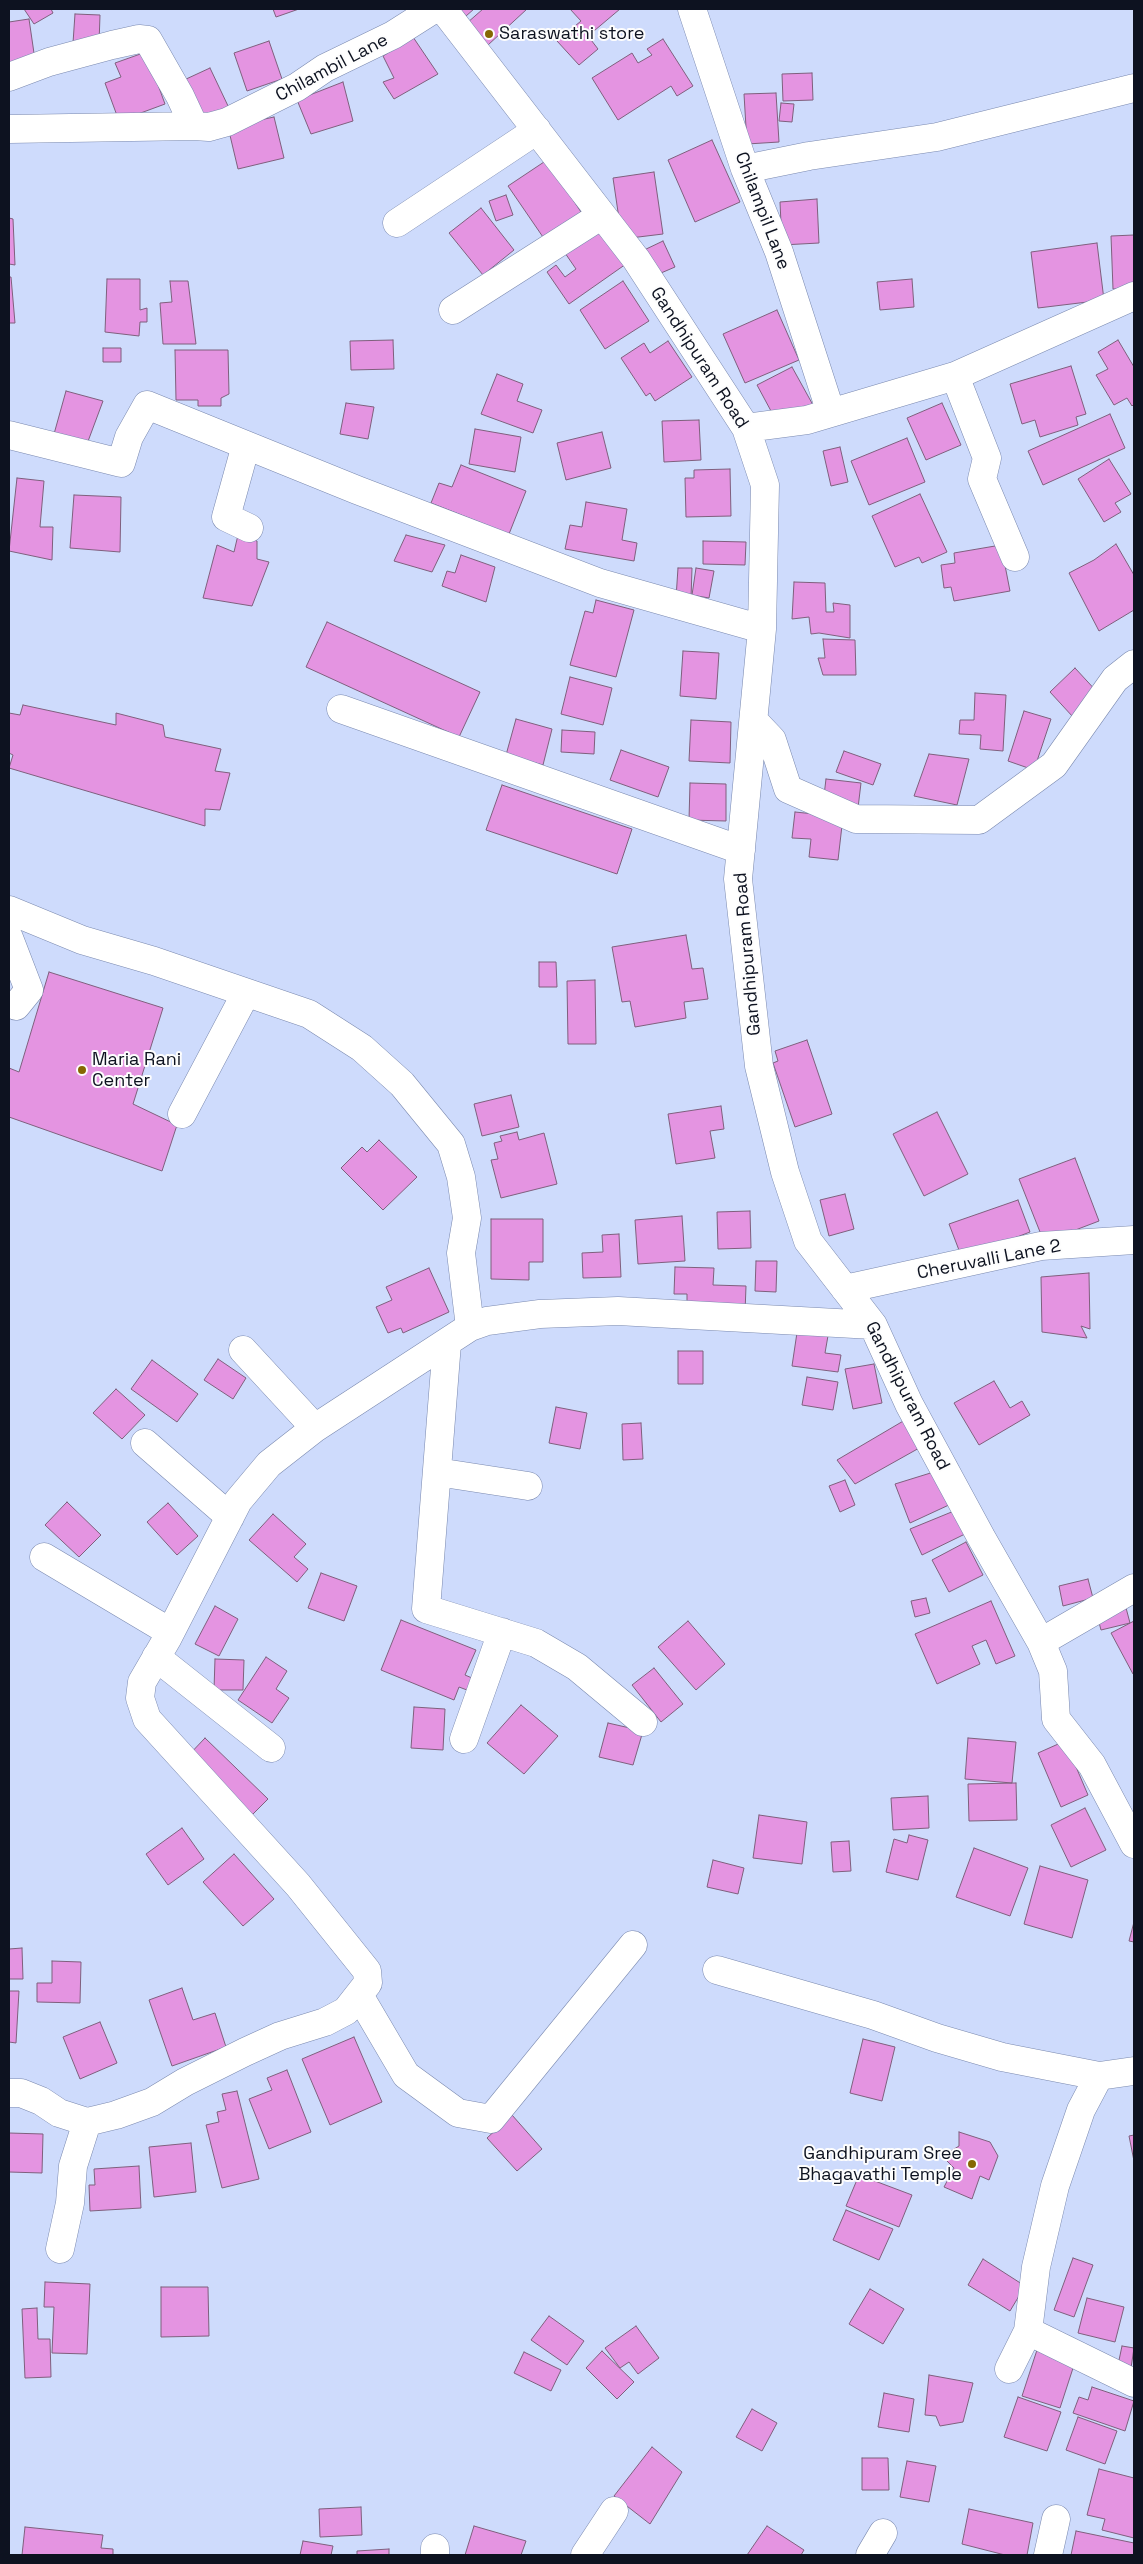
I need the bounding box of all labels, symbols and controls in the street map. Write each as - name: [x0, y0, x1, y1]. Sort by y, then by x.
- place label: Saraswathi store: [499, 23, 644, 45]
- marker: Saraswathi store: [483, 28, 495, 40]
- street label: Chilambil Lane: [272, 29, 392, 107]
- street label: Chilampil Lane: [730, 149, 794, 273]
- street label: Gandhipuram Road: [645, 283, 753, 433]
- street label: Gandhipuram Road: [730, 871, 766, 1037]
- place label: Maria Rani Center: [92, 1049, 181, 1092]
- marker: Maria Rani Center: [76, 1064, 88, 1076]
- street label: Cheruvalli Lane 2: [915, 1235, 1063, 1285]
- street label: Gandhipuram Road: [860, 1318, 954, 1474]
- place label: Gandhipuram Sree Bhagavathi Temple: [798, 2143, 962, 2186]
- marker: Gandhipuram Sree Bhagavathi Temple: [966, 2158, 978, 2170]

